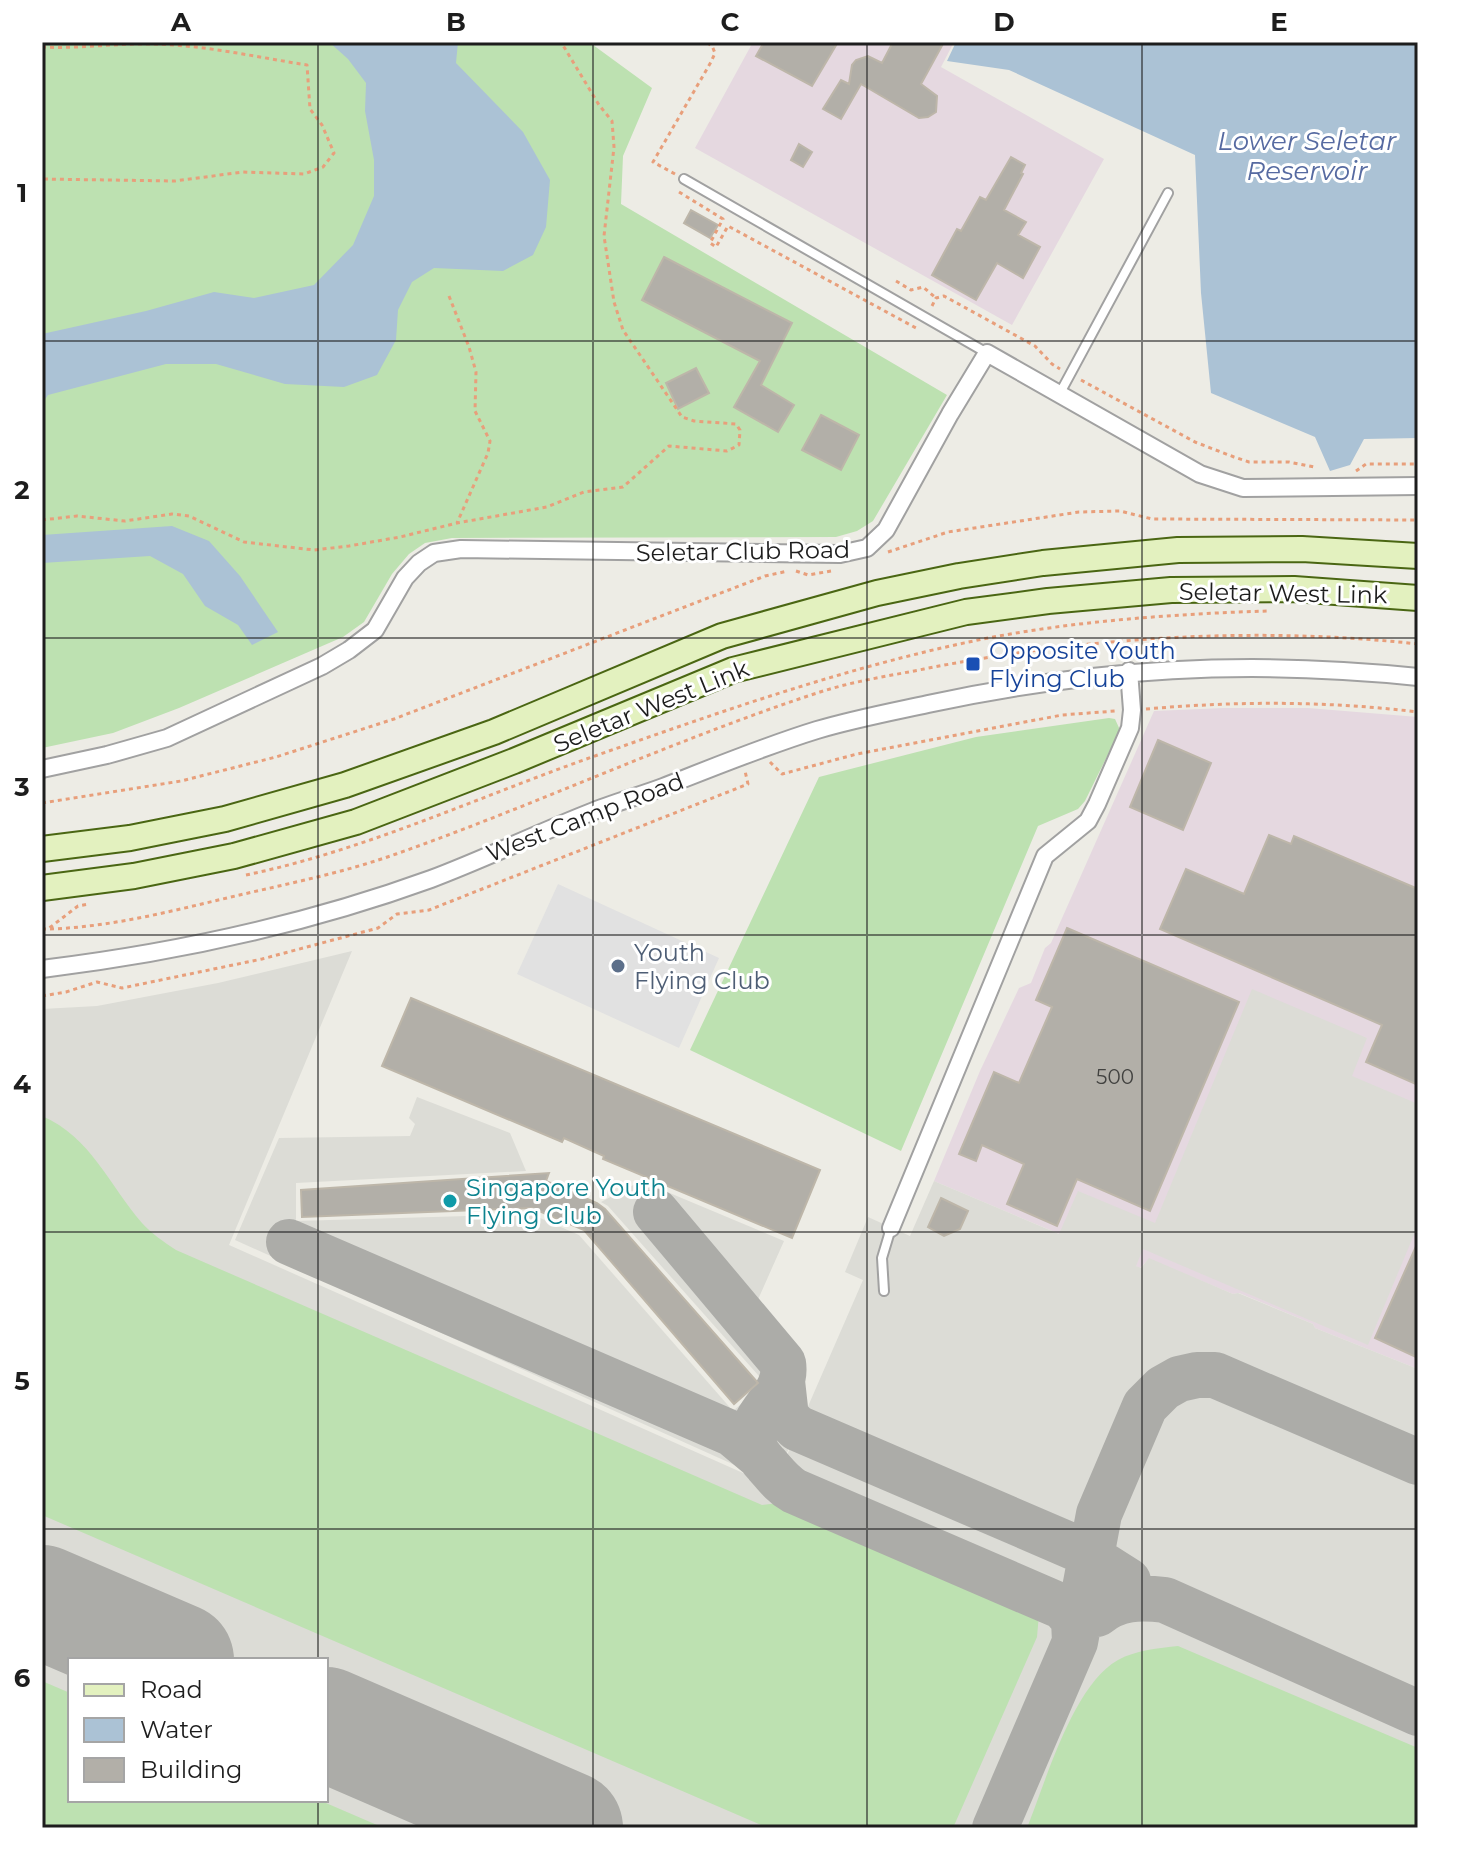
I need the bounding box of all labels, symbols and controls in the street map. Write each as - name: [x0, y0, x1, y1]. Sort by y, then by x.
- text: A: [170, 6, 192, 38]
- text: B: [446, 6, 466, 38]
- text: C: [721, 6, 740, 38]
- text: D: [993, 6, 1015, 38]
- text: E: [1270, 6, 1288, 38]
- water label: Lower Seletar Reservoir: [1218, 125, 1397, 187]
- text: 1: [17, 177, 27, 209]
- text: 2: [14, 474, 30, 506]
- street label: Seletar Club Road: [636, 535, 850, 567]
- street label: Seletar West Link: [1179, 577, 1388, 609]
- place label: Opposite Youth Flying Club: [989, 636, 1176, 693]
- street label: Seletar West Link: [549, 653, 754, 758]
- marker: Opposite Youth Flying Club: [964, 655, 982, 673]
- street label: West Camp Road: [482, 766, 688, 868]
- text: 3: [13, 771, 30, 803]
- place label: Youth Flying Club: [634, 938, 770, 995]
- marker: Youth Flying Club: [609, 957, 627, 975]
- house number: 500: [1096, 1065, 1134, 1089]
- text: 4: [13, 1068, 31, 1100]
- place label: Singapore Youth Flying Club: [466, 1173, 666, 1230]
- marker: Singapore Youth Flying Club: [441, 1192, 459, 1210]
- text: 5: [14, 1365, 30, 1397]
- legend: [68, 1658, 328, 1802]
- text: 6: [14, 1662, 31, 1694]
- text: Road: [140, 1675, 203, 1704]
- text: Water: [140, 1715, 213, 1744]
- text: Building: [140, 1755, 243, 1784]

